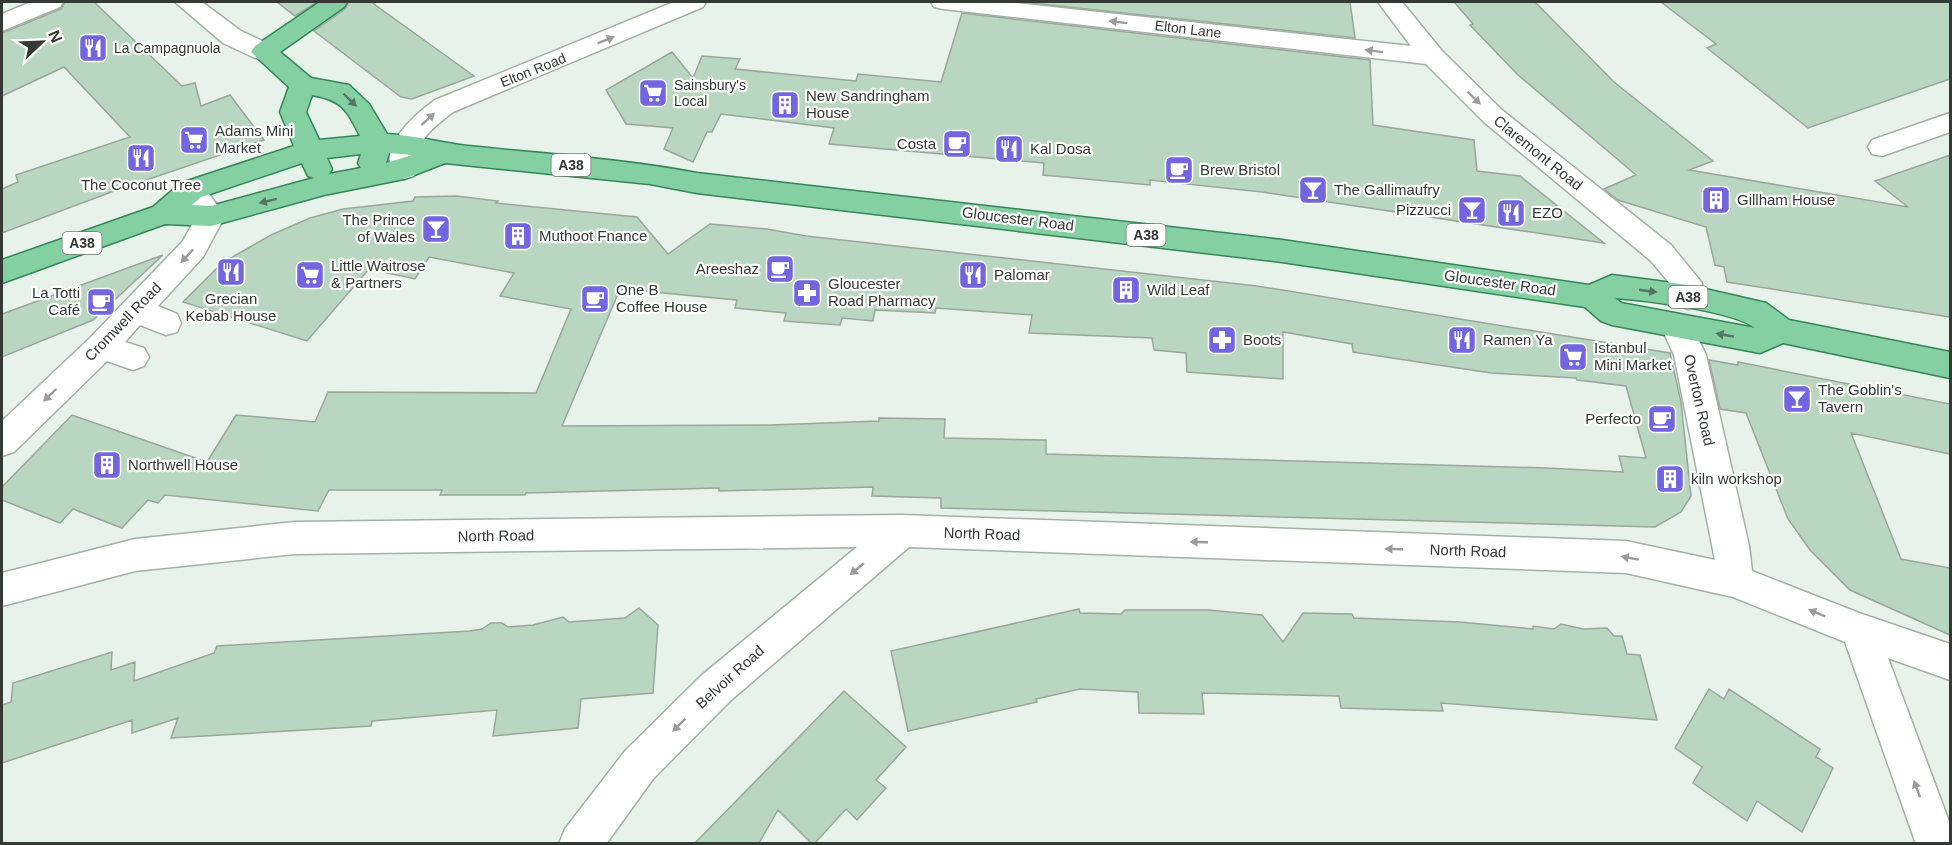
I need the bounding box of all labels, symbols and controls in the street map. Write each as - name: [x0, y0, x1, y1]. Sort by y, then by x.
- north arrow: [12, 12, 72, 72]
- one-way arrow: [1108, 17, 1127, 26]
- street label: Elton Lane: [1154, 17, 1222, 41]
- text: N: [45, 28, 65, 45]
- restaurant icon: La Campagnuola: [77, 32, 109, 64]
- one-way arrow: [597, 35, 615, 45]
- place label: La Campagnuola: [114, 40, 221, 56]
- one-way arrow: [1365, 46, 1384, 56]
- street label: Elton Road: [498, 50, 568, 90]
- supermarket icon: Sainsbury's Local: [637, 77, 669, 109]
- place label: Sainsbury's Local: [674, 77, 746, 109]
- place label: New Sandringham House: [806, 87, 929, 121]
- building icon: New Sandringham House: [769, 89, 801, 121]
- one-way arrow: [1467, 91, 1481, 105]
- one-way arrow: [343, 93, 358, 107]
- one-way arrow: [421, 112, 436, 126]
- street label: Claremont Road: [1491, 112, 1586, 194]
- place label: Adams Mini Market: [215, 122, 293, 156]
- supermarket icon: Adams Mini Market: [178, 124, 210, 156]
- cafe icon: Costa: [941, 128, 973, 160]
- restaurant icon: Kal Dosa: [993, 133, 1025, 165]
- place label: Costa: [897, 135, 937, 152]
- place label: Kal Dosa: [1030, 140, 1092, 157]
- restaurant icon: The Coconut Tree: [125, 142, 157, 174]
- road number: A38: [552, 154, 590, 176]
- cafe icon: Brew Bristol: [1163, 154, 1195, 186]
- place label: Brew Bristol: [1200, 161, 1280, 178]
- bar icon: The Gallimaufry: [1297, 174, 1329, 206]
- place label: The Coconut Tree: [81, 176, 201, 193]
- place label: The Gallimaufry: [1334, 181, 1440, 198]
- building icon: Gillham House: [1700, 184, 1732, 216]
- place label: Gillham House: [1737, 191, 1835, 208]
- bar icon: Pizzucci: [1456, 194, 1488, 226]
- one-way arrow: [259, 197, 277, 206]
- restaurant icon: EZO: [1495, 197, 1527, 229]
- place label: Pizzucci: [1396, 201, 1451, 218]
- street label: Gloucester Road: [961, 203, 1075, 234]
- place label: EZO: [1532, 204, 1563, 221]
- place label: The Prince of Wales: [342, 211, 415, 245]
- bar icon: The Prince of Wales: [420, 213, 452, 245]
- building icon: Muthoot Fnance: [502, 220, 534, 252]
- road number: A38: [1126, 224, 1166, 246]
- place label: Muthoot Fnance: [539, 227, 647, 244]
- road number: A38: [62, 232, 101, 254]
- one-way arrow: [180, 248, 194, 263]
- cafe icon: Areeshaz: [764, 253, 796, 285]
- restaurant icon: Grecian Kebab House: [215, 256, 247, 288]
- place label: Little Waitrose & Partners: [331, 257, 425, 291]
- supermarket icon: Little Waitrose & Partners: [294, 259, 326, 291]
- restaurant icon: Palomar: [957, 259, 989, 291]
- place label: Areeshaz: [696, 260, 759, 277]
- place label: Palomar: [994, 266, 1050, 283]
- street label: Gloucester Road: [1443, 266, 1557, 299]
- building icon: Wild Leaf: [1110, 274, 1142, 306]
- place label: Gloucester Road Pharmacy: [828, 275, 936, 309]
- pharmacy icon: Gloucester Road Pharmacy: [791, 277, 823, 309]
- street label: Cromwell Road: [81, 279, 164, 364]
- place label: One B Coffee House: [616, 281, 707, 315]
- place label: Wild Leaf: [1147, 281, 1210, 298]
- cafe icon: One B Coffee House: [579, 283, 611, 315]
- place label: La Totti Café: [32, 284, 80, 318]
- cafe icon: La Totti Café: [85, 286, 117, 318]
- road number: A38: [1668, 286, 1708, 308]
- one-way arrow: [1638, 287, 1657, 296]
- place label: Grecian Kebab House: [186, 290, 276, 324]
- pharmacy icon: Boots: [1206, 324, 1238, 356]
- restaurant icon: Ramen Ya: [1446, 324, 1478, 356]
- one-way arrow: [1715, 330, 1734, 339]
- place label: Boots: [1243, 331, 1281, 348]
- place label: Ramen Ya: [1483, 331, 1553, 348]
- place label: Istanbul Mini Market: [1594, 339, 1672, 373]
- supermarket icon: Istanbul Mini Market: [1557, 341, 1589, 373]
- street label: Overton Road: [1681, 352, 1718, 447]
- place label: The Goblin's Tavern: [1818, 381, 1902, 415]
- bar icon: The Goblin's Tavern: [1781, 383, 1813, 415]
- one-way arrow: [43, 388, 58, 402]
- cafe icon: Perfecto: [1646, 403, 1678, 435]
- place label: Perfecto: [1585, 410, 1641, 427]
- building icon: Northwell House: [91, 449, 123, 481]
- place label: Northwell House: [128, 456, 238, 473]
- building icon: kiln workshop: [1654, 463, 1686, 495]
- place label: kiln workshop: [1691, 470, 1782, 487]
- street label: North Road: [943, 524, 1021, 543]
- street label: North Road: [457, 526, 534, 545]
- one-way arrow: [1189, 537, 1208, 546]
- street label: North Road: [1429, 541, 1507, 560]
- one-way arrow: [1384, 544, 1403, 553]
- one-way arrow: [1621, 553, 1640, 562]
- one-way arrow: [850, 562, 865, 575]
- one-way arrow: [1808, 608, 1826, 617]
- street label: Belvoir Road: [692, 642, 767, 712]
- one-way arrow: [672, 718, 686, 732]
- one-way arrow: [1912, 779, 1922, 797]

